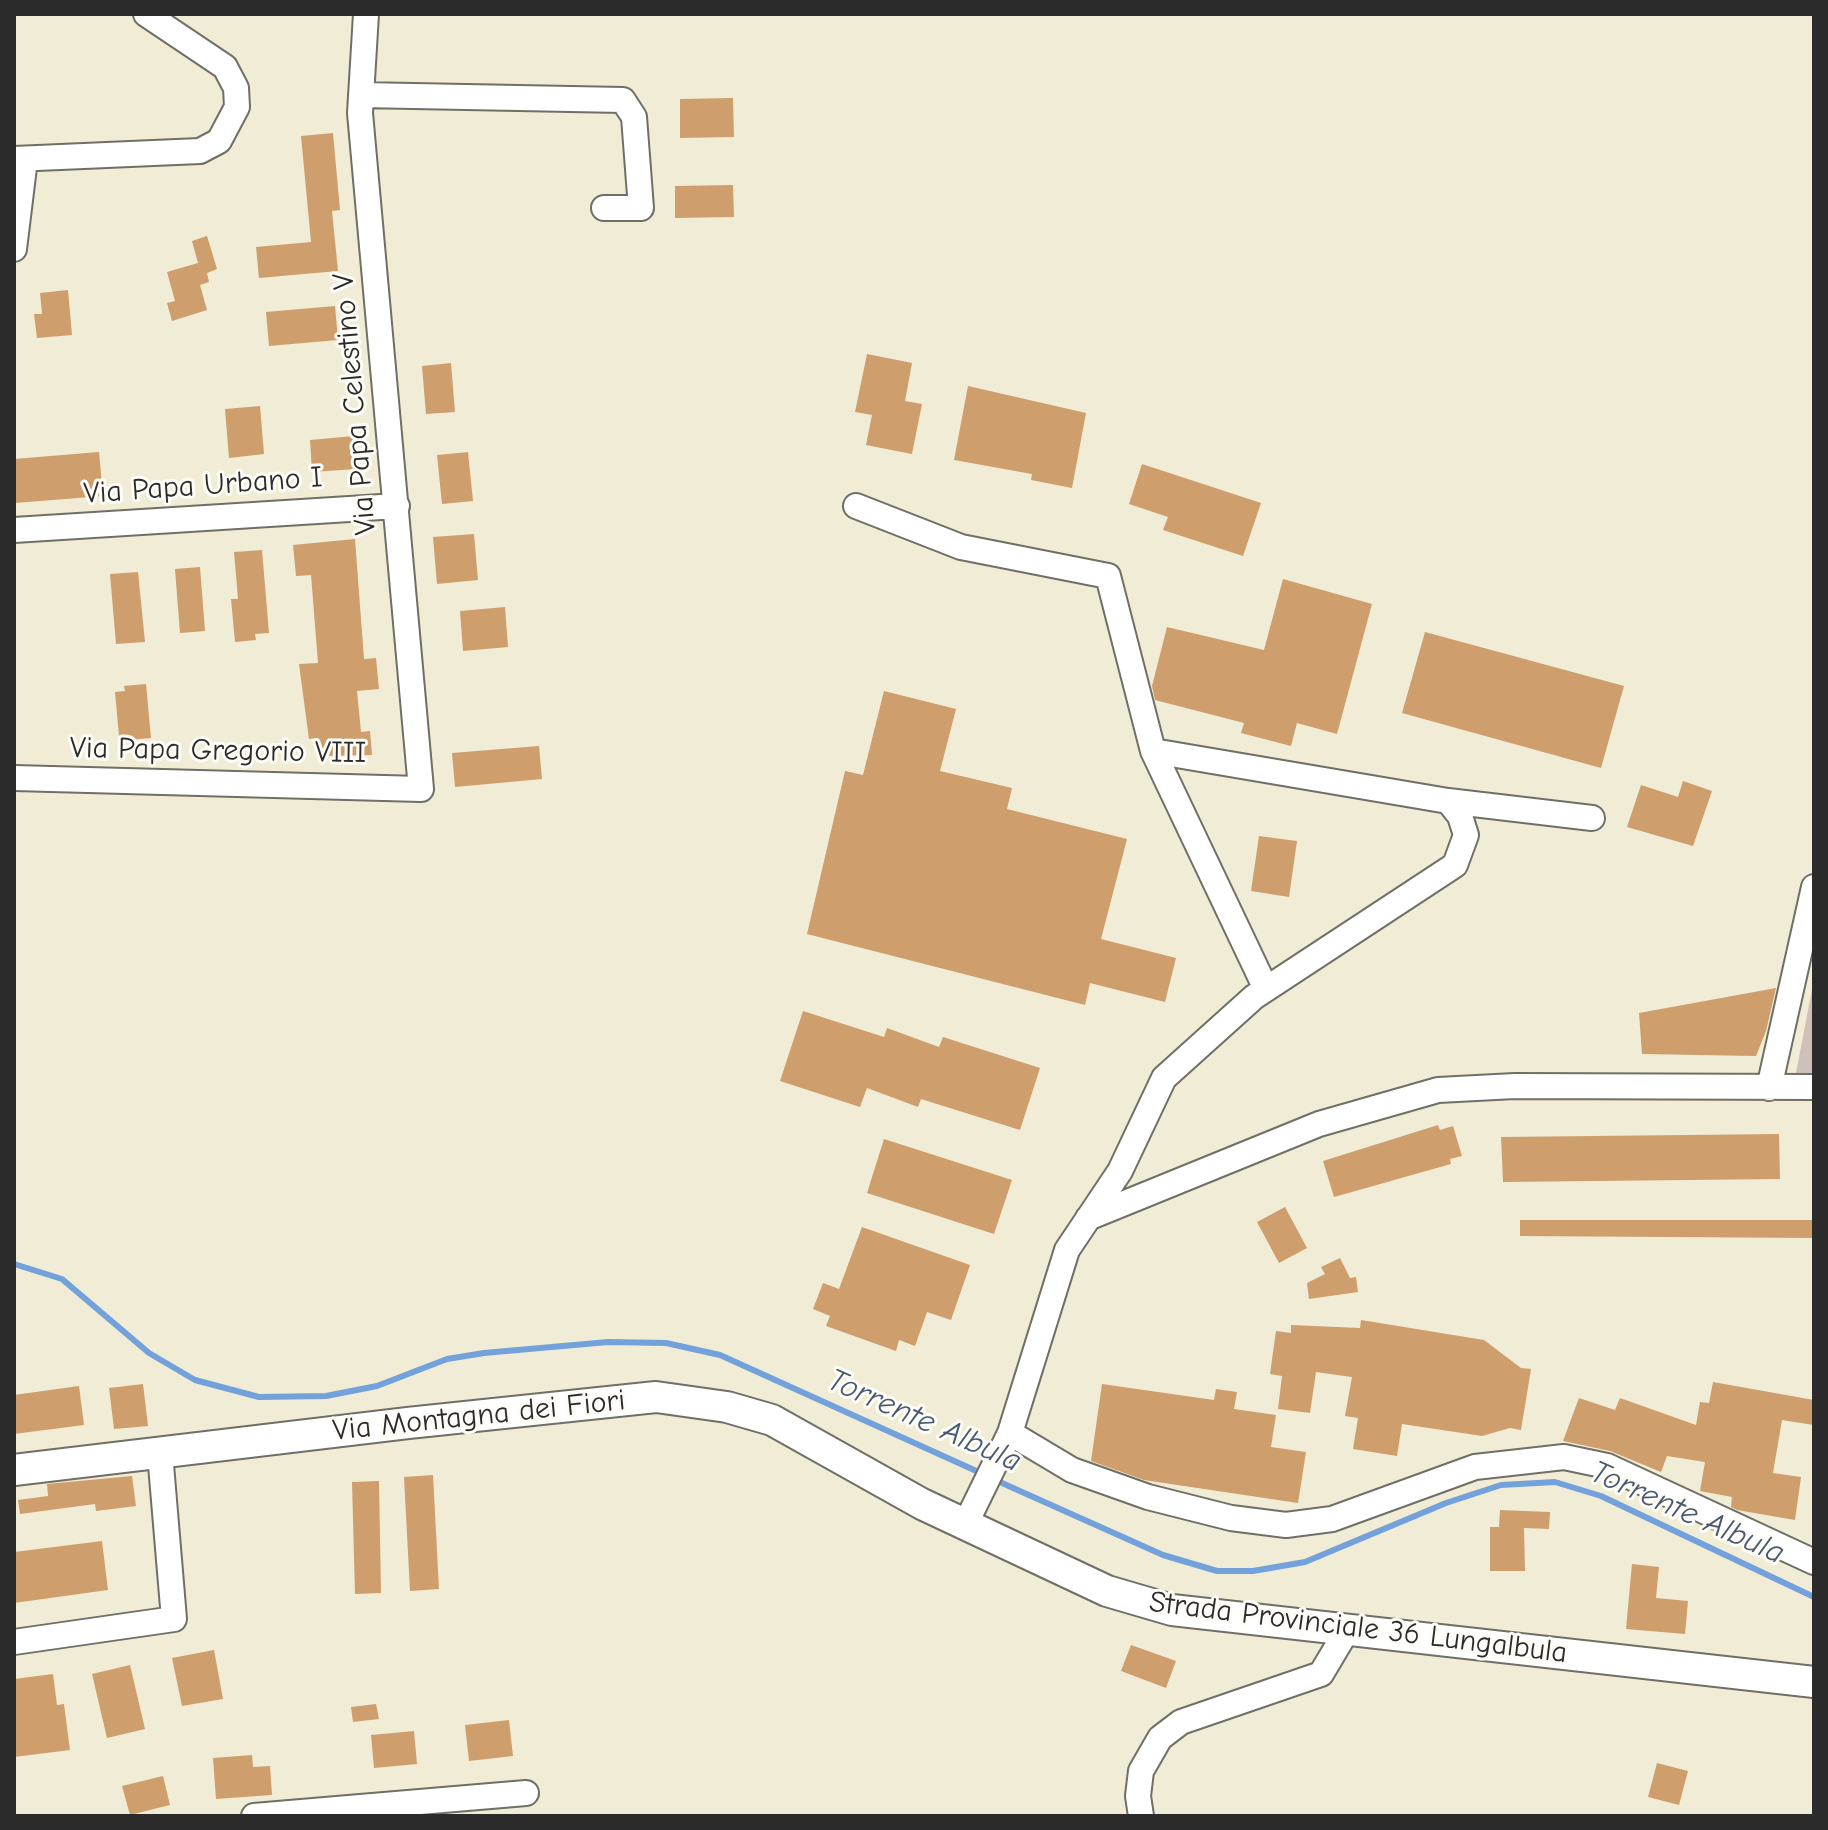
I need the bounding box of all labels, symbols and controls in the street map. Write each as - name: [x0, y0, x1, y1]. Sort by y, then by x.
- street label: Via Papa Celestino V: [326, 272, 384, 536]
- street label: Via Papa Urbano I: [82, 460, 324, 512]
- street label: Via Papa Gregorio VIII: [69, 730, 367, 772]
- water label: Torrente Albula: [821, 1361, 1027, 1481]
- street label: Via Montagna dei Fiori: [331, 1383, 627, 1449]
- water label: Torrente Albula: [1584, 1453, 1790, 1573]
- street label: Strada Provinciale 36 Lungalbula: [1147, 1584, 1569, 1672]

